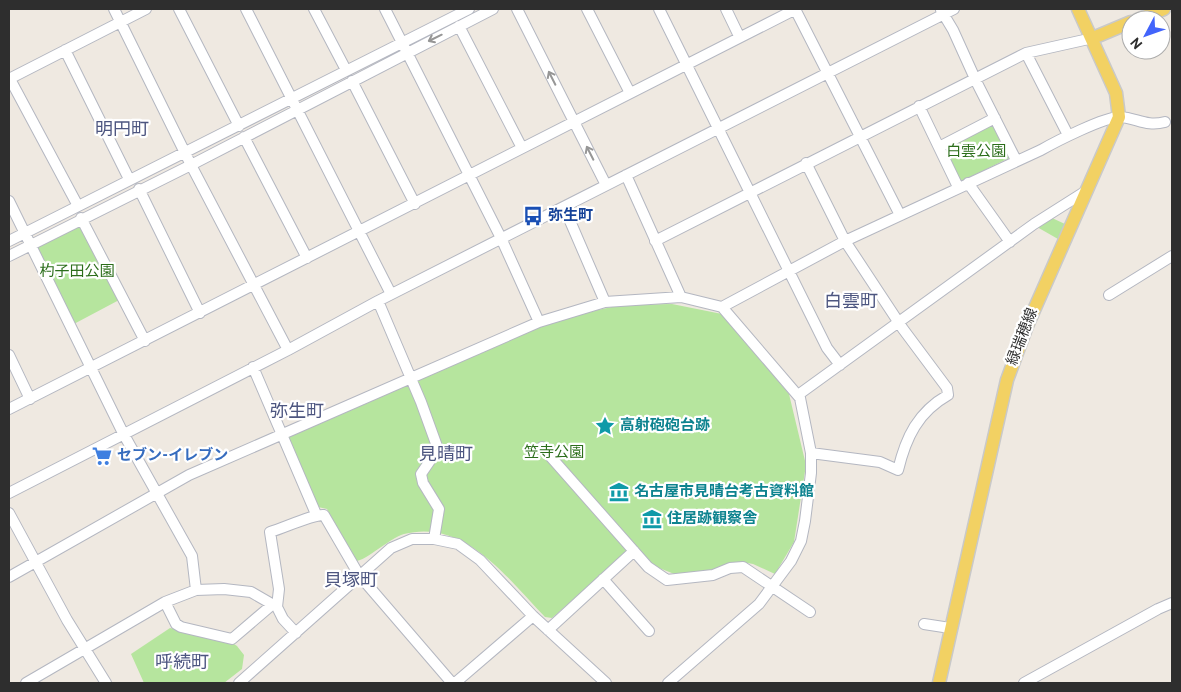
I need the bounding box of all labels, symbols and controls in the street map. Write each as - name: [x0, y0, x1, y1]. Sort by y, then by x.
- north arrow: [1121, 10, 1171, 60]
- one-way arrow: [427, 33, 442, 43]
- text: N: [1128, 33, 1147, 52]
- one-way arrow: [547, 71, 556, 86]
- district label: 明円町: [95, 119, 149, 142]
- park label: 白雲公園: [946, 143, 1006, 162]
- one-way arrow: [585, 146, 595, 161]
- bus stop icon: 弥生町: [522, 205, 544, 227]
- place label: 弥生町: [548, 207, 593, 226]
- park label: 杓子田公園: [39, 263, 115, 282]
- district label: 白雲町: [824, 291, 878, 314]
- street label: 緑瑞穂線: [1003, 306, 1043, 368]
- district label: 弥生町: [270, 401, 324, 424]
- place icon: 高射砲砲台跡: [594, 415, 616, 437]
- place label: 高射砲砲台跡: [620, 416, 710, 436]
- district label: 見晴町: [419, 444, 473, 467]
- park label: 笠寺公園: [524, 444, 584, 463]
- supermarket icon: セブン-イレブン: [91, 445, 113, 467]
- place label: セブン-イレブン: [117, 446, 228, 466]
- museum icon: 名古屋市見晴台考古資料館: [608, 481, 630, 503]
- place label: 名古屋市見晴台考古資料館: [634, 482, 814, 502]
- museum icon: 住居跡観察舎: [641, 508, 663, 530]
- place label: 住居跡観察舎: [667, 510, 758, 529]
- district label: 貝塚町: [324, 570, 378, 593]
- district label: 呼続町: [155, 652, 209, 675]

